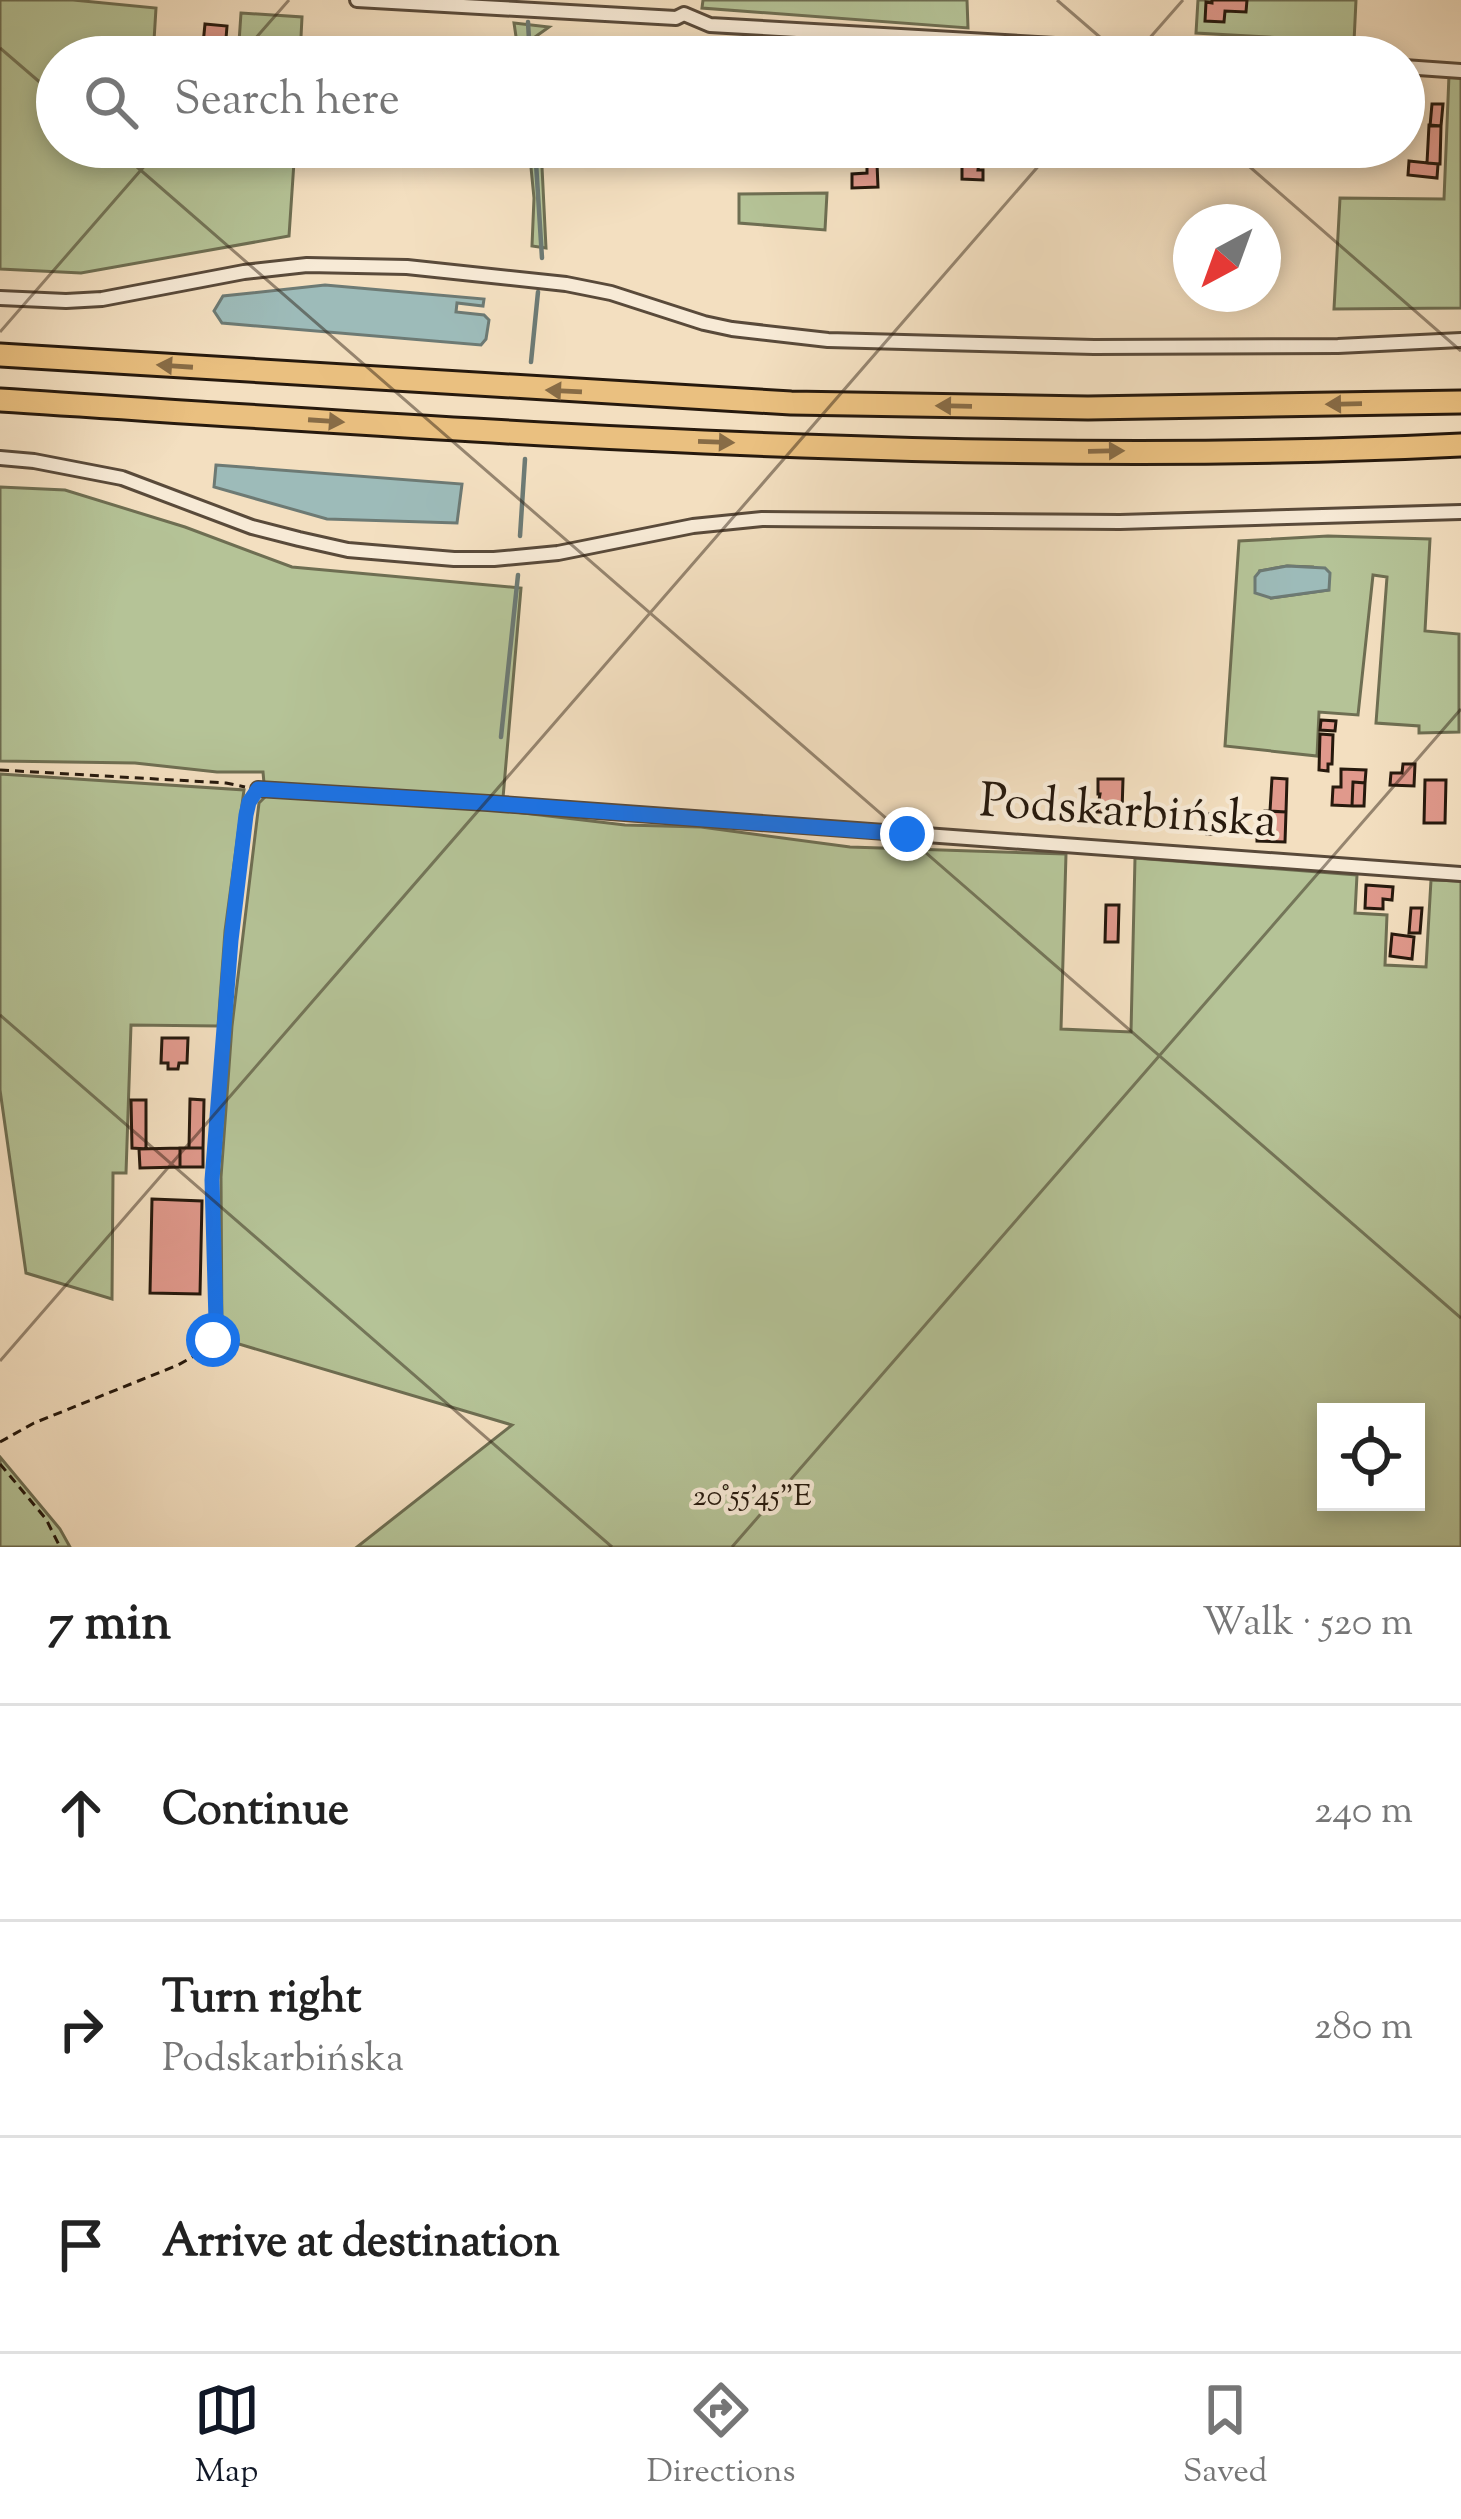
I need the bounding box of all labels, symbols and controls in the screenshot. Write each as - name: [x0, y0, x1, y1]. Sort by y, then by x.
- search box: [36, 36, 1425, 168]
- icon: search: [78, 69, 144, 135]
- text: Search here: [174, 70, 400, 135]
- north arrow: [1173, 204, 1281, 312]
- one-way arrow: [156, 357, 193, 376]
- one-way arrow: [545, 381, 582, 400]
- one-way arrow: [1324, 395, 1362, 414]
- one-way arrow: [934, 396, 972, 416]
- one-way arrow: [308, 412, 346, 431]
- one-way arrow: [698, 433, 736, 452]
- one-way arrow: [1088, 442, 1126, 461]
- street label: Podskarbińska: [977, 769, 1279, 859]
- route end: [880, 807, 934, 861]
- route start: [186, 1313, 240, 1367]
- map controls: [1317, 1403, 1425, 1511]
- button: locate: [1317, 1403, 1425, 1511]
- text: 20°55'45"E: [692, 1476, 812, 1519]
- text: 7 min: [48, 1589, 171, 1662]
- text: Walk · 520 m: [1202, 1597, 1413, 1653]
- icon: ahead: [48, 1780, 114, 1846]
- text: Continue: [162, 1780, 349, 1845]
- text: 240 m: [1314, 1785, 1413, 1841]
- text: Turn right: [162, 1968, 361, 2033]
- icon: right: [48, 1996, 114, 2062]
- text: 280 m: [1314, 2001, 1413, 2057]
- text: Podskarbińska: [162, 2033, 404, 2089]
- icon: arrive: [48, 2212, 114, 2278]
- text: Arrive at destination: [162, 2212, 560, 2277]
- tab: Map: [194, 2377, 260, 2497]
- tab: Directions: [647, 2377, 796, 2497]
- tab: Saved: [1183, 2377, 1267, 2497]

